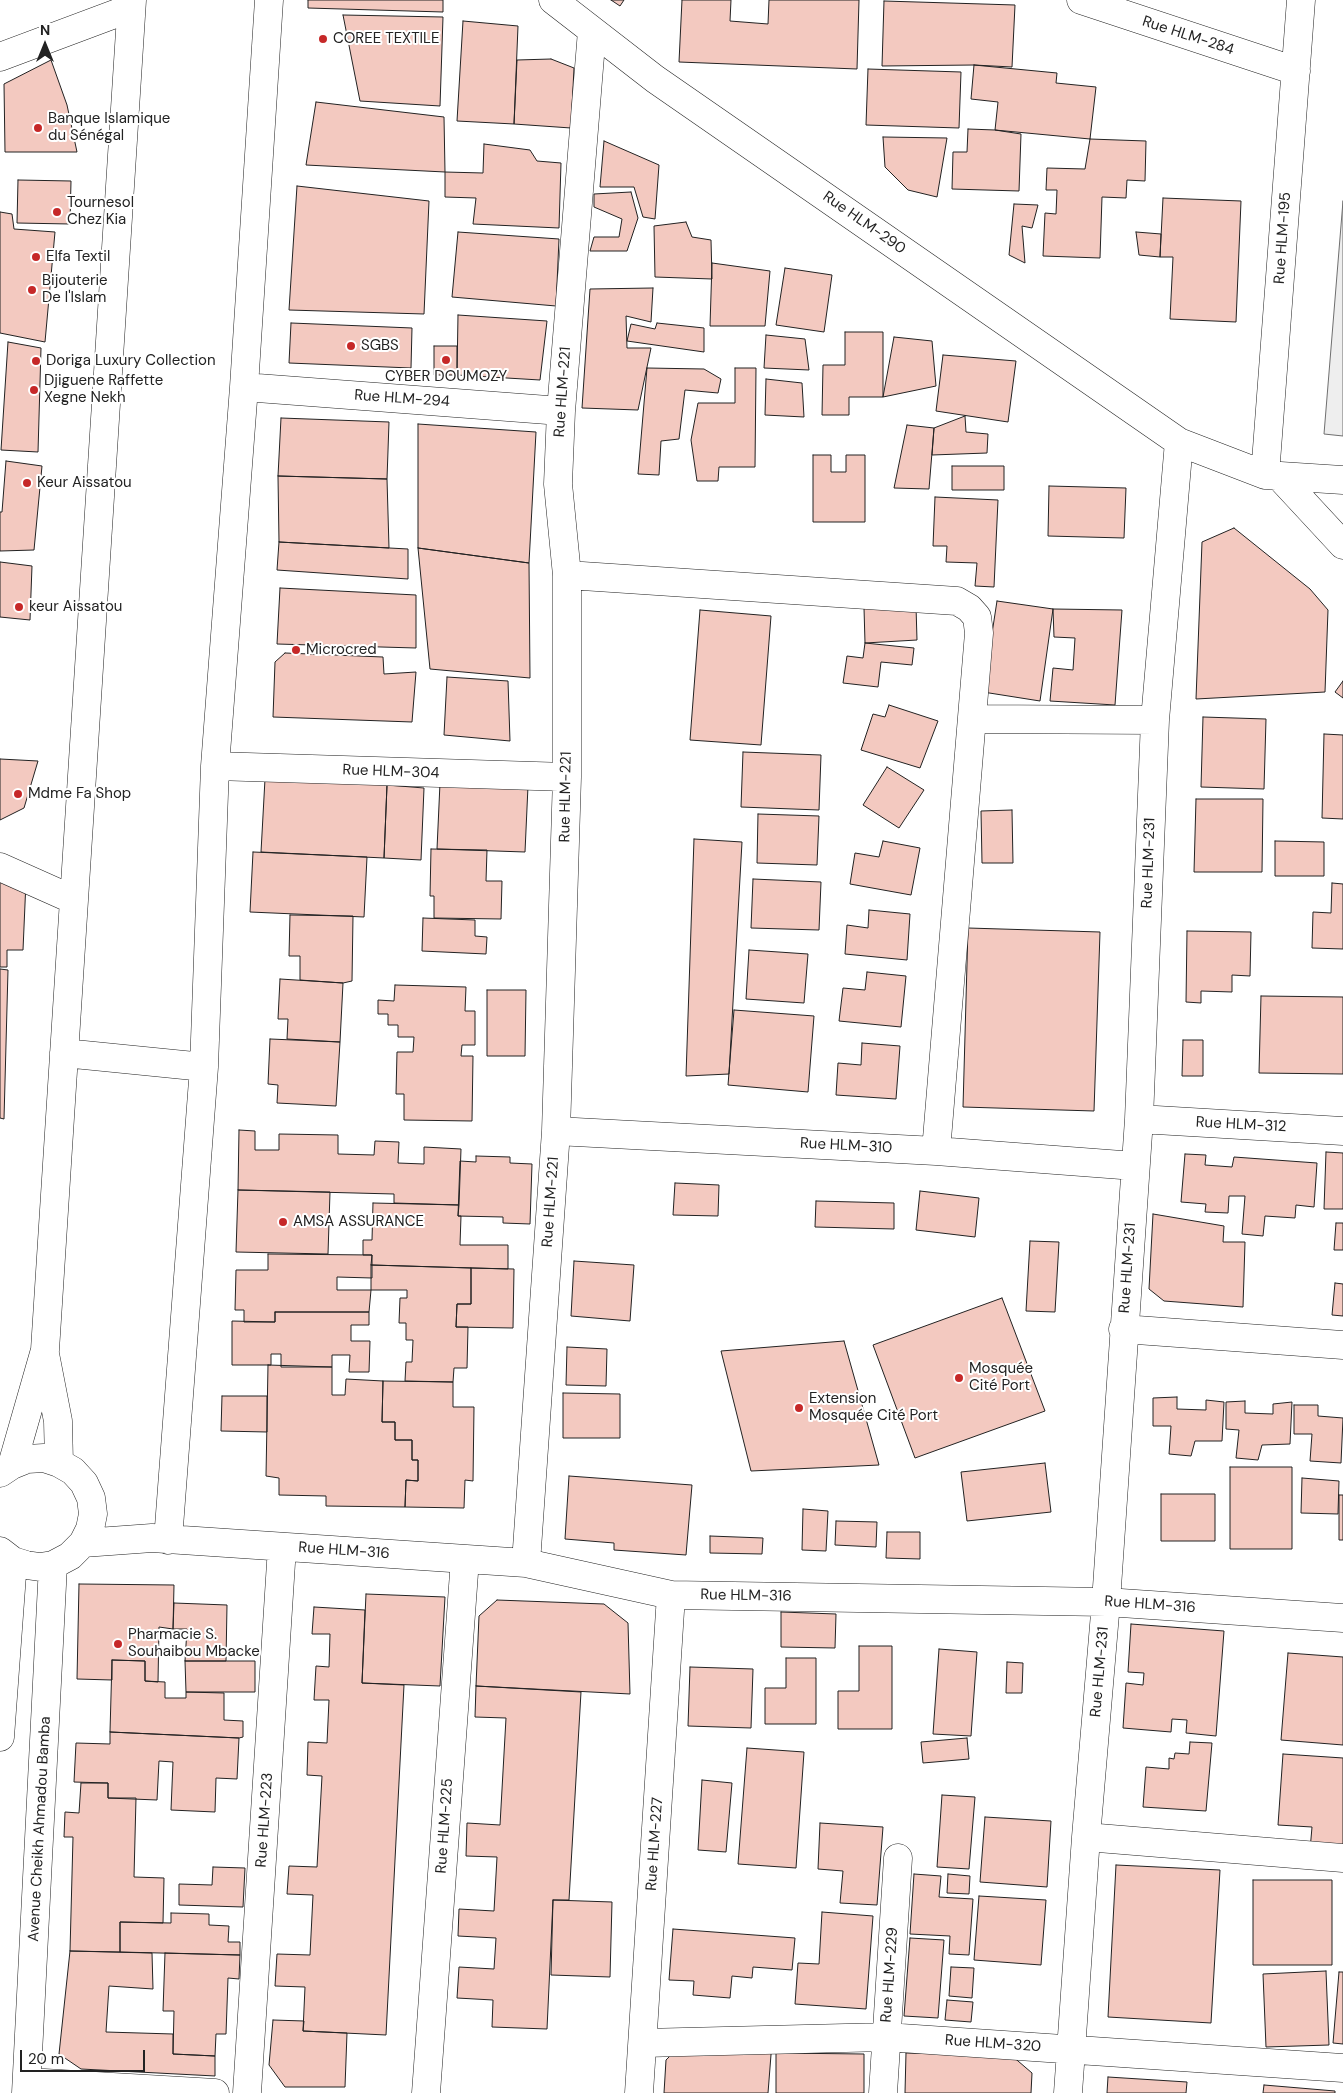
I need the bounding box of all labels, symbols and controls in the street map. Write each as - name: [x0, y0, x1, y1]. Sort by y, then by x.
- street label: Rue HLM-284: [1140, 13, 1236, 59]
- north arrow: [20, 20, 70, 70]
- text: N: [40, 21, 50, 39]
- place label: COREE TEXTILE: [333, 30, 439, 48]
- marker: COREE TEXTILE: [317, 33, 329, 45]
- place label: Banque Islamique du Sénégal: [48, 110, 170, 145]
- marker: Banque Islamique du Sénégal: [32, 122, 44, 134]
- street label: Rue HLM-290: [819, 188, 909, 258]
- street label: Rue HLM-195: [1271, 191, 1295, 285]
- place label: Tournesol Chez Kia: [67, 194, 134, 229]
- marker: Tournesol Chez Kia: [51, 206, 63, 218]
- place label: Elfa Textil: [46, 248, 110, 266]
- marker: Elfa Textil: [30, 251, 42, 263]
- place label: Bijouterie De l'Islam: [42, 272, 108, 307]
- marker: Bijouterie De l'Islam: [26, 284, 38, 296]
- place label: SGBS: [361, 337, 399, 355]
- marker: SGBS: [345, 340, 357, 352]
- street label: Rue HLM-221: [551, 346, 575, 438]
- place label: Doriga Luxury Collection: [46, 352, 216, 370]
- marker: CYBER DOUMOZY: [440, 354, 452, 366]
- marker: Doriga Luxury Collection: [30, 355, 42, 367]
- place label: CYBER DOUMOZY: [385, 368, 507, 386]
- place label: Djiguene Raffette Xegne Nekh: [44, 372, 163, 407]
- marker: Djiguene Raffette Xegne Nekh: [28, 384, 40, 396]
- street label: Rue HLM-294: [354, 387, 450, 411]
- place label: Keur Aissatou: [37, 474, 132, 492]
- marker: Keur Aissatou: [21, 477, 33, 489]
- place label: keur Aissatou: [29, 598, 122, 616]
- marker: keur Aissatou: [13, 601, 25, 613]
- place label: Microcred: [306, 641, 377, 659]
- marker: Microcred: [290, 644, 302, 656]
- street label: Rue HLM-221: [556, 751, 576, 843]
- street label: Rue HLM-304: [342, 761, 440, 783]
- place label: Mdme Fa Shop: [28, 785, 131, 803]
- marker: Mdme Fa Shop: [12, 788, 24, 800]
- street label: Rue HLM-231: [1138, 817, 1160, 909]
- street label: Rue HLM-312: [1195, 1114, 1287, 1136]
- street label: Rue HLM-310: [799, 1135, 893, 1157]
- street label: Rue HLM-221: [539, 1156, 563, 1248]
- place label: AMSA ASSURANCE: [293, 1213, 424, 1231]
- marker: AMSA ASSURANCE: [277, 1216, 289, 1228]
- street label: Rue HLM-231: [1116, 1222, 1140, 1314]
- place label: Mosquée Cité Port: [969, 1360, 1033, 1395]
- marker: Mosquée Cité Port: [953, 1372, 965, 1384]
- place label: Extension Mosquée Cité Port: [809, 1390, 938, 1425]
- marker: Extension Mosquée Cité Port: [793, 1402, 805, 1414]
- street label: Rue HLM-316: [298, 1539, 390, 1563]
- street label: Rue HLM-316: [700, 1586, 792, 1606]
- street label: Rue HLM-316: [1104, 1593, 1196, 1617]
- place label: Pharmacie S. Souhaibou Mbacke: [128, 1626, 260, 1661]
- street label: Rue HLM-231: [1087, 1626, 1113, 1718]
- marker: Pharmacie S. Souhaibou Mbacke: [112, 1638, 124, 1650]
- street label: Avenue Cheikh Ahmadou Bamba: [25, 1716, 55, 1942]
- street label: Rue HLM-223: [253, 1772, 277, 1868]
- street label: Rue HLM-225: [433, 1778, 457, 1874]
- street label: Rue HLM-227: [643, 1797, 667, 1891]
- street label: Rue HLM-229: [878, 1927, 902, 2023]
- street label: Rue HLM-320: [944, 2032, 1042, 2056]
- scale bar: [22, 2040, 148, 2072]
- text: 20 m: [28, 2049, 64, 2069]

